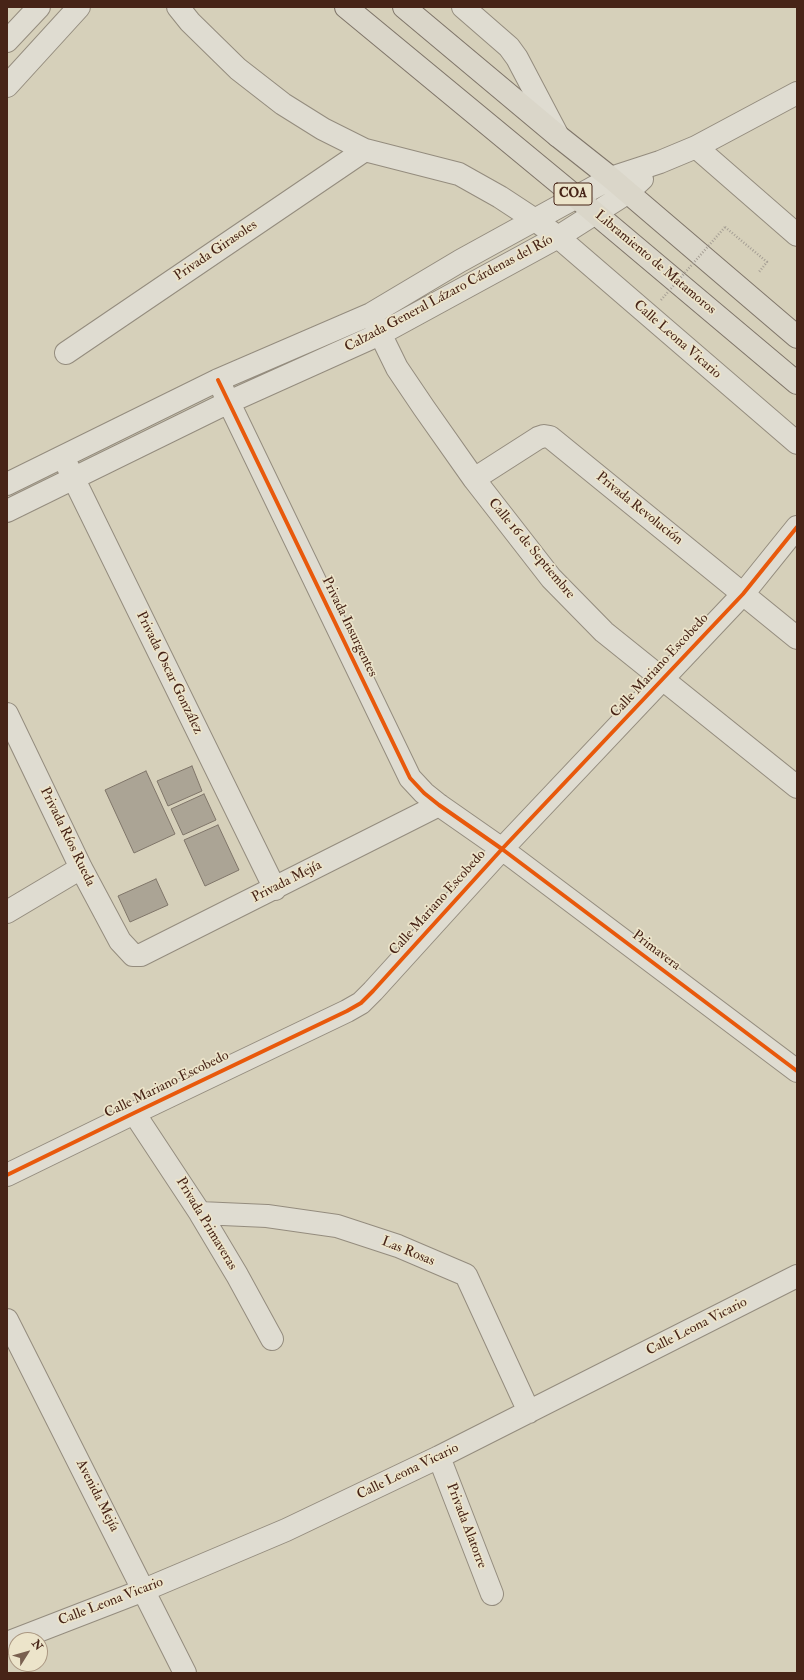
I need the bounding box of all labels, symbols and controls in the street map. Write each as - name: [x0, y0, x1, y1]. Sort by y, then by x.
- road number: COA: [554, 183, 592, 205]
- street label: Libramiento de Matamoros: [591, 207, 719, 319]
- street label: Privada Girasoles: [171, 217, 261, 285]
- street label: Calzada General Lázaro Cárdenas del Río: [342, 232, 556, 356]
- street label: Calle Leona Vicario: [630, 297, 724, 383]
- street label: Privada Revolución: [592, 469, 686, 549]
- street label: Calle 16 de Septiembre: [484, 495, 578, 603]
- street label: Privada Insurgentes: [317, 574, 381, 680]
- street label: Privada Oscar González: [132, 609, 206, 737]
- street label: Calle Mariano Escobedo: [607, 610, 713, 722]
- street label: Privada Ríos Rueda: [36, 785, 98, 889]
- street label: Calle Mariano Escobedo: [386, 847, 490, 959]
- street label: Privada Mejía: [249, 857, 325, 907]
- street label: Primavera: [629, 927, 683, 975]
- street label: Calle Mariano Escobedo: [102, 1048, 232, 1122]
- street label: Privada Primaveras: [172, 1175, 240, 1273]
- street label: Las Rosas: [379, 1234, 437, 1270]
- street label: Calle Leona Vicario: [644, 1294, 750, 1360]
- street label: Calle Leona Vicario: [354, 1440, 462, 1504]
- street label: Avenida Mejía: [72, 1457, 122, 1535]
- street label: Privada Alatorre: [442, 1481, 490, 1571]
- street label: Calle Leona Vicario: [56, 1574, 166, 1630]
- north arrow: [8, 1632, 48, 1672]
- text: N: [29, 1637, 45, 1653]

